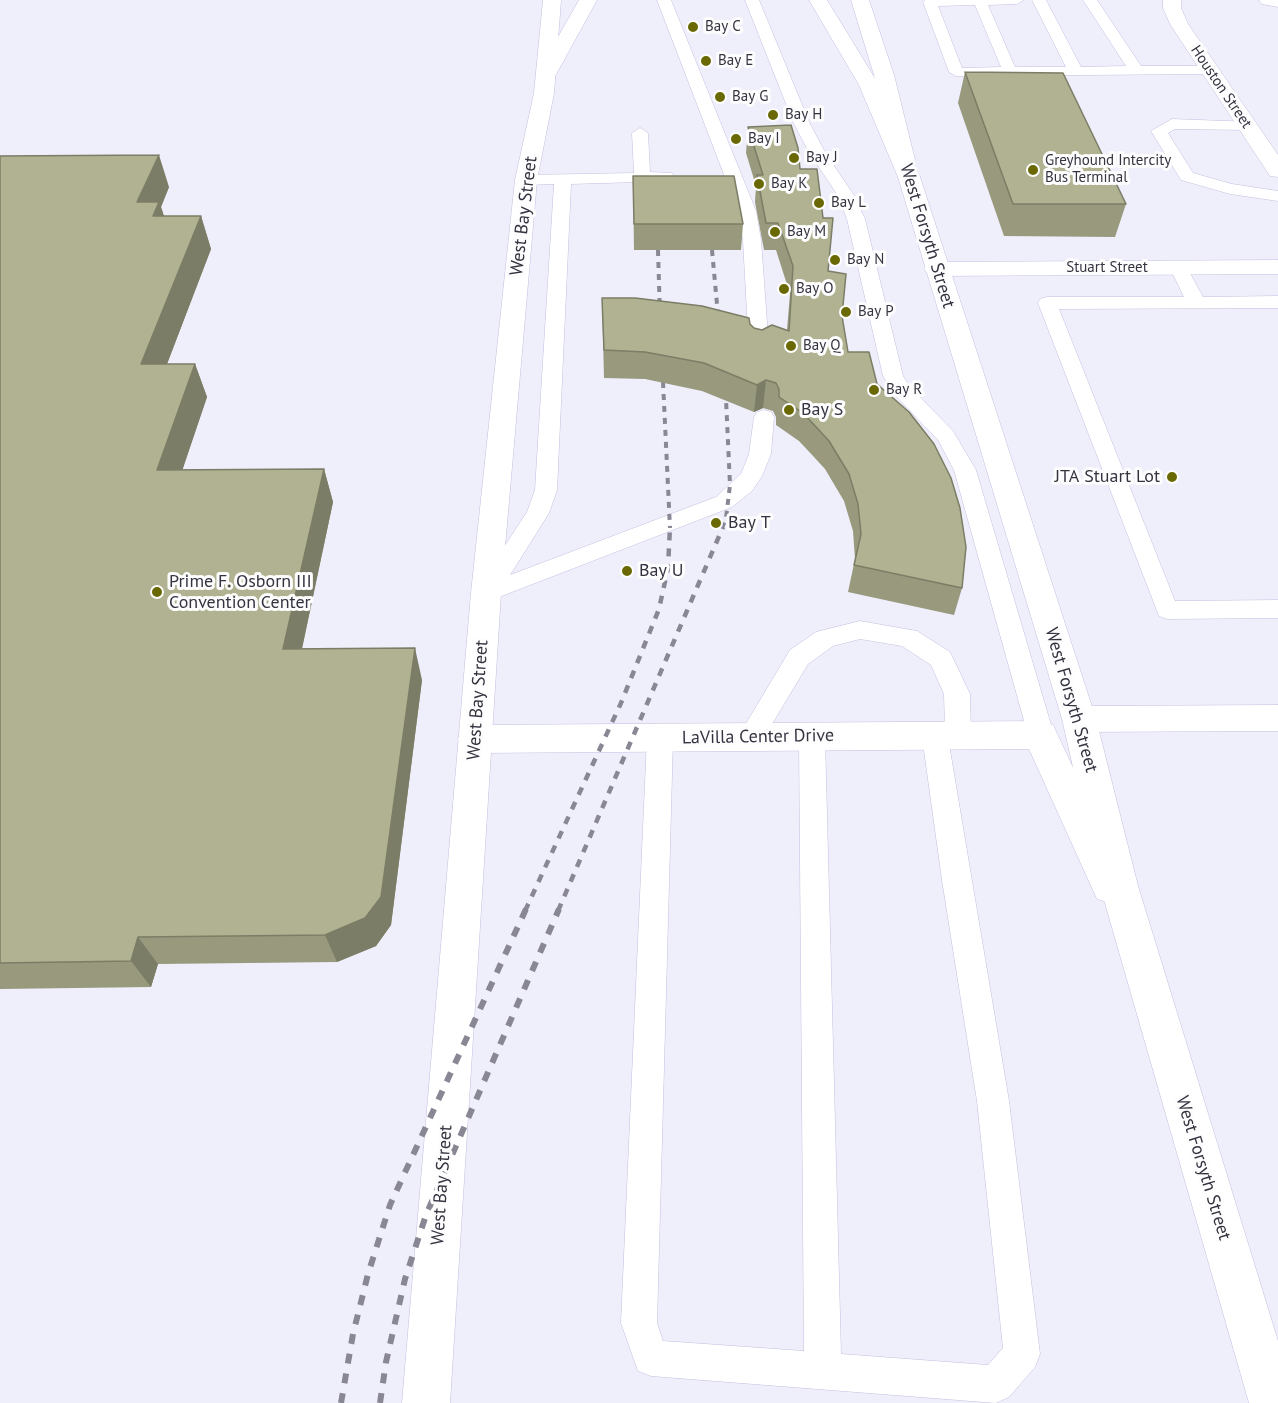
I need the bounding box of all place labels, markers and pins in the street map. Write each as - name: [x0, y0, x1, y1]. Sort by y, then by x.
- place label: Bay C: [705, 18, 741, 36]
- marker: Bay C: [686, 20, 700, 34]
- place label: Bay E: [718, 52, 753, 70]
- marker: Bay E: [699, 54, 713, 68]
- place label: Bay G: [732, 88, 768, 106]
- marker: Bay G: [713, 90, 727, 104]
- place label: Bay H: [785, 106, 822, 124]
- marker: Bay H: [766, 108, 780, 122]
- place label: Bay I: [748, 130, 780, 148]
- marker: Bay I: [729, 132, 743, 146]
- place label: Bay J: [806, 149, 838, 167]
- marker: Bay J: [787, 151, 801, 165]
- place label: Greyhound Intercity Bus Terminal: [1045, 152, 1171, 187]
- marker: Greyhound Intercity Bus Terminal: [1026, 163, 1040, 177]
- place label: Bay K: [771, 175, 807, 193]
- marker: Bay K: [752, 177, 766, 191]
- place label: Bay L: [831, 194, 866, 212]
- marker: Bay L: [812, 196, 826, 210]
- place label: Bay M: [787, 223, 826, 241]
- marker: Bay M: [768, 225, 782, 239]
- place label: Bay N: [847, 251, 884, 269]
- marker: Bay N: [828, 253, 842, 267]
- place label: Bay O: [796, 280, 833, 298]
- marker: Bay O: [777, 282, 791, 296]
- place label: Bay P: [858, 303, 894, 321]
- marker: Bay P: [839, 305, 853, 319]
- place label: Bay Q: [803, 337, 840, 355]
- marker: Bay Q: [784, 339, 798, 353]
- place label: Bay R: [886, 381, 922, 399]
- marker: Bay R: [867, 383, 881, 397]
- place label: Bay S: [801, 399, 843, 421]
- marker: Bay S: [782, 403, 796, 417]
- place label: JTA Stuart Lot: [1055, 466, 1160, 488]
- marker: JTA Stuart Lot: [1165, 470, 1179, 484]
- place label: Bay T: [728, 512, 771, 534]
- marker: Bay T: [709, 516, 723, 530]
- place label: Bay U: [639, 560, 683, 582]
- marker: Bay U: [620, 564, 634, 578]
- place label: Prime F. Osborn III Convention Center: [169, 571, 312, 614]
- marker: Prime F. Osborn III Convention Center: [150, 585, 164, 599]

